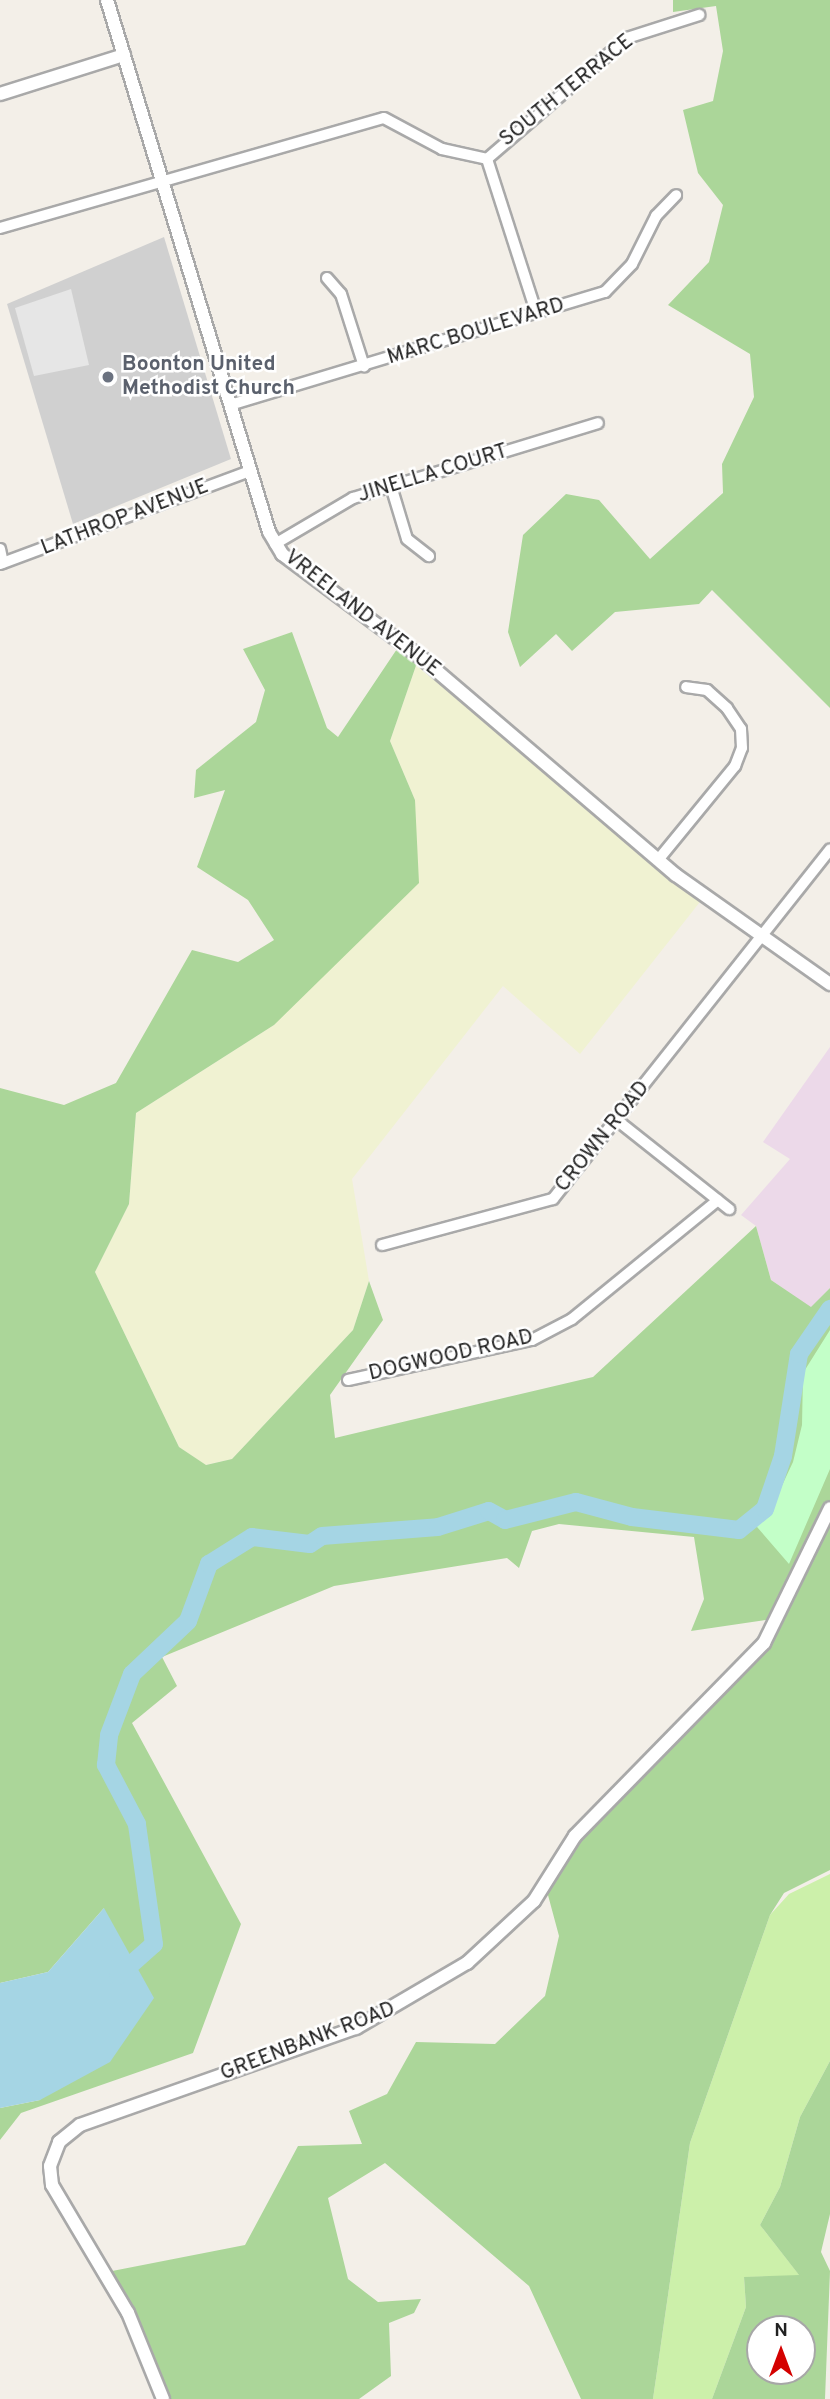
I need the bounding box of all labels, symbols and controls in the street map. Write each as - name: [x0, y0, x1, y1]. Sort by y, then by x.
- street label: SOUTH TERRACE: [495, 29, 639, 153]
- street label: MARC BOULEVARD: [384, 293, 568, 371]
- place label: Boonton United Methodist Church: [122, 352, 295, 402]
- marker: Boonton United Methodist Church: [100, 369, 116, 385]
- street label: JINELLA COURT: [355, 439, 511, 509]
- street label: LATHROP AVENUE: [37, 474, 213, 562]
- street label: VREELAND AVENUE: [279, 545, 445, 683]
- street label: CROWN ROAD: [550, 1076, 656, 1198]
- street label: DOGWOOD ROAD: [366, 1325, 536, 1387]
- street label: GREENBANK ROAD: [217, 1997, 399, 2087]
- north arrow: [746, 2315, 816, 2385]
- text: N: [774, 2319, 788, 2343]

